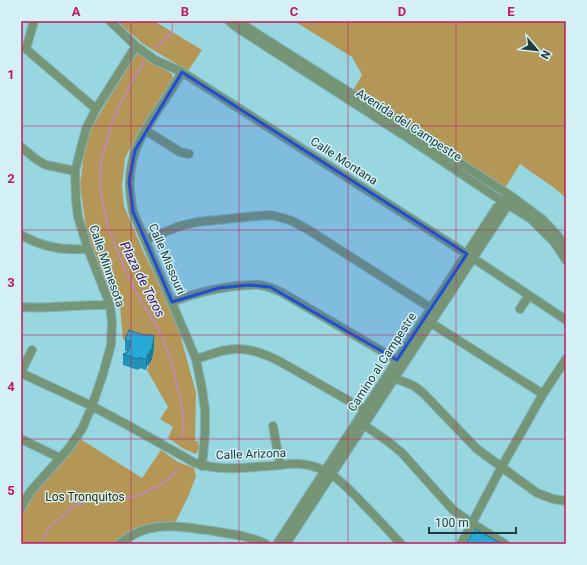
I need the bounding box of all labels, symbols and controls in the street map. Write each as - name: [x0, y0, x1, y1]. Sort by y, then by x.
- text: A: [72, 4, 81, 19]
- text: B: [181, 4, 189, 19]
- text: C: [290, 4, 299, 19]
- text: D: [398, 4, 406, 19]
- text: E: [507, 4, 515, 19]
- north arrow: [517, 30, 557, 70]
- text: N: [538, 48, 553, 61]
- text: 1: [7, 67, 15, 82]
- street label: Avenida del Campestre: [354, 86, 464, 164]
- street label: Calle Montana: [308, 134, 380, 188]
- text: 2: [7, 171, 15, 186]
- street label: Calle Missouri: [146, 221, 188, 297]
- street label: Calle Minnesota: [86, 223, 128, 309]
- water label: Plaza de Toros: [117, 239, 168, 320]
- text: 3: [7, 275, 15, 290]
- street label: Camino al Campestre: [345, 310, 419, 414]
- text: 4: [7, 379, 15, 394]
- street label: Calle Arizona: [216, 446, 286, 462]
- text: 5: [7, 483, 15, 498]
- park label: Los Tronquitos: [45, 490, 125, 504]
- scale bar: [429, 509, 516, 535]
- text: 100 m: [435, 516, 469, 530]

